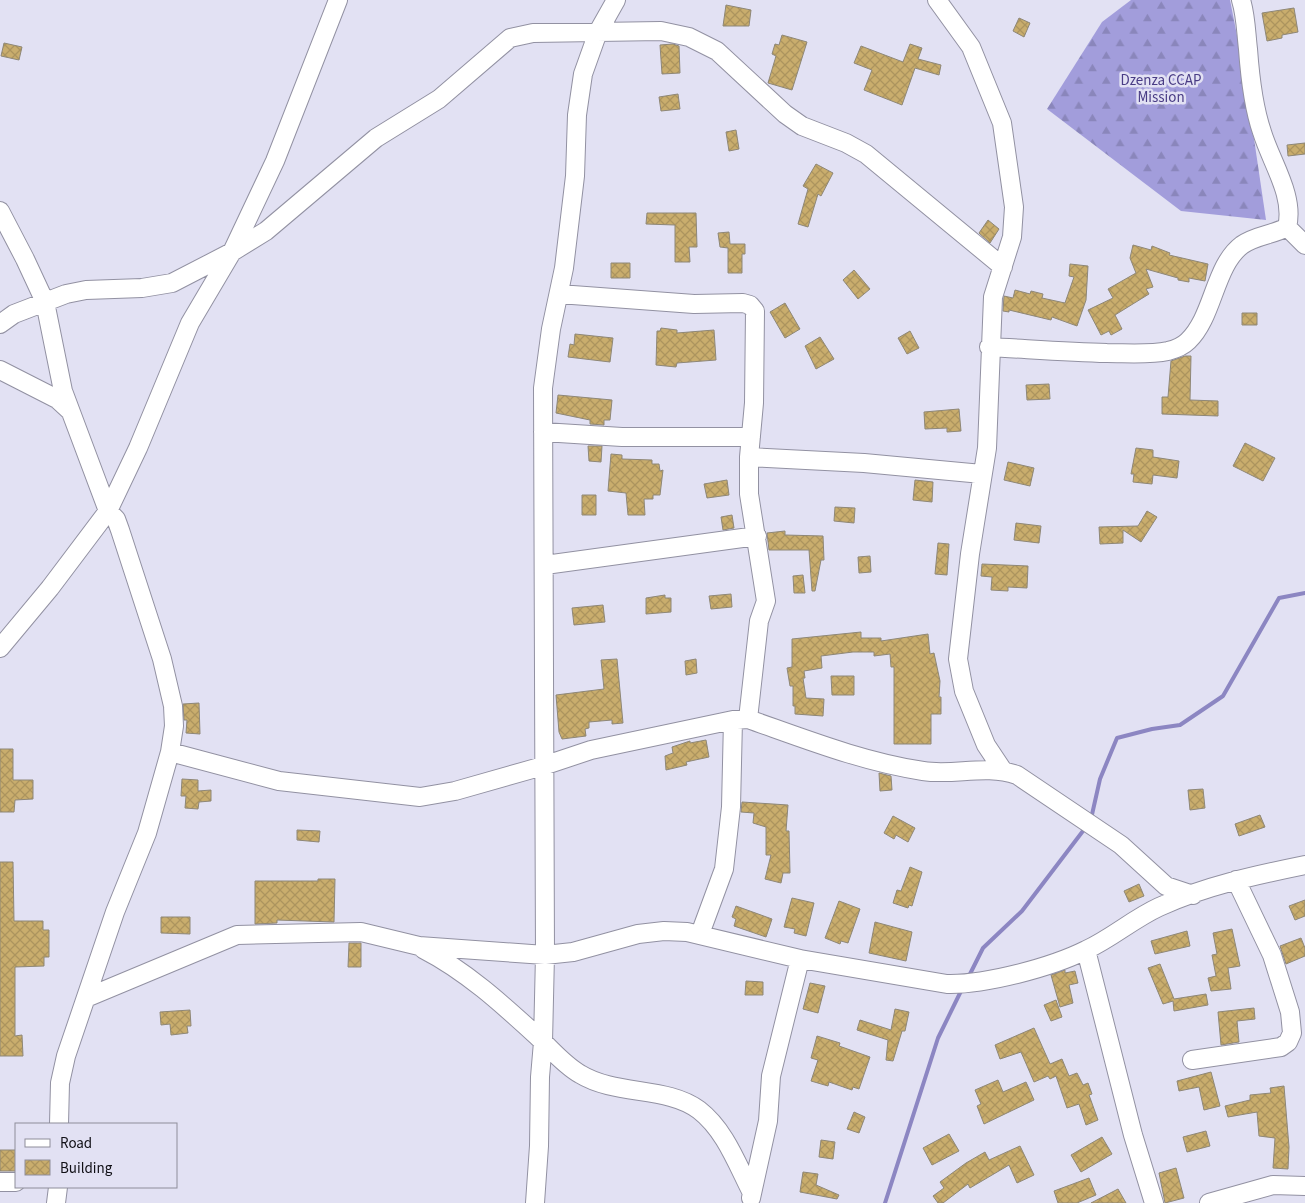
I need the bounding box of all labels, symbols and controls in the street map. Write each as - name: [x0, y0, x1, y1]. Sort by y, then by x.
- park label: Dzenza CCAP Mission: [1121, 70, 1201, 108]
- legend: [15, 1123, 178, 1188]
- text: Road: [60, 1133, 92, 1154]
- text: Building: [60, 1158, 113, 1179]

